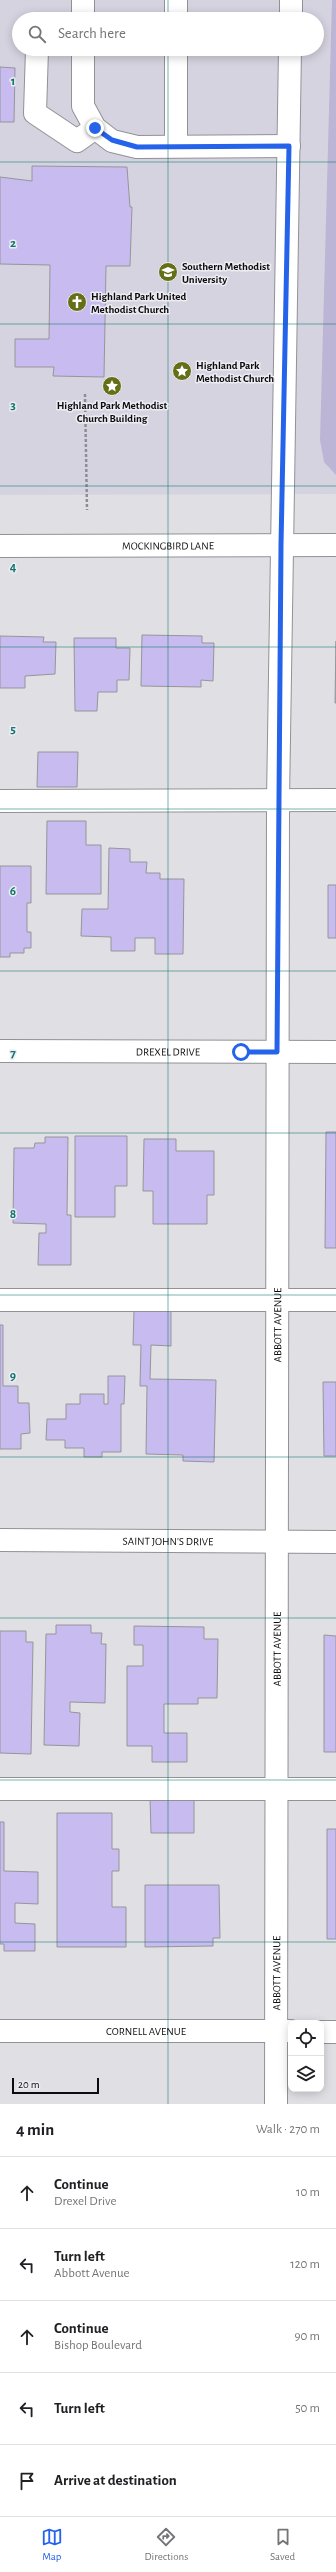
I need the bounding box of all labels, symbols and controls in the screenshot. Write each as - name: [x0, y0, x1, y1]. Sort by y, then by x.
- search box: [12, 12, 324, 56]
- icon: search: [26, 23, 48, 45]
- text: Search here: [58, 26, 126, 41]
- text: 1: [11, 75, 15, 88]
- route end: [86, 119, 104, 137]
- text: 2: [10, 237, 16, 250]
- school or university icon: Southern Methodist University: [157, 261, 179, 283]
- place label: Southern Methodist University: [182, 261, 270, 285]
- church icon: Highland Park United Methodist Church: [66, 291, 88, 313]
- place label: Highland Park United Methodist Church: [91, 291, 187, 315]
- place icon: Highland Park Methodist Church: [171, 360, 193, 382]
- place label: Highland Park Methodist Church: [196, 360, 274, 384]
- place icon: Highland Park Methodist Church Building: [101, 375, 123, 397]
- text: 3: [10, 399, 16, 412]
- place label: Highland Park Methodist Church Building: [57, 400, 168, 424]
- street label: MOCKINGBIRD LANE: [122, 540, 215, 552]
- text: 4: [10, 561, 17, 574]
- text: 5: [10, 723, 16, 736]
- text: 6: [10, 885, 16, 898]
- route start: [232, 1043, 250, 1061]
- street label: DREXEL DRIVE: [136, 1046, 201, 1058]
- text: 7: [10, 1047, 16, 1060]
- text: 8: [10, 1208, 16, 1221]
- street label: ABBOTT AVENUE: [272, 1287, 283, 1362]
- text: 9: [10, 1370, 16, 1383]
- street label: SAINT JOHN'S DRIVE: [123, 1536, 214, 1547]
- street label: ABBOTT AVENUE: [272, 1611, 283, 1686]
- street label: ABBOTT AVENUE: [271, 1935, 282, 2010]
- map controls: [288, 2020, 324, 2092]
- button: locate: [288, 2020, 324, 2056]
- street label: CORNELL AVENUE: [106, 2026, 187, 2037]
- button: layers: [288, 2056, 324, 2092]
- scale bar: [12, 2076, 99, 2095]
- text: 20 m: [18, 2079, 39, 2090]
- text: 4 min: [16, 2121, 54, 2138]
- text: Walk · 270 m: [256, 2123, 320, 2136]
- text: Continue: [54, 2177, 109, 2192]
- icon: ahead: [16, 2182, 38, 2204]
- text: 10 m: [296, 2186, 320, 2199]
- text: Drexel Drive: [54, 2195, 116, 2208]
- text: Turn left: [54, 2249, 105, 2264]
- icon: left: [16, 2254, 38, 2276]
- text: 120 m: [290, 2258, 320, 2271]
- text: Abbott Avenue: [54, 2267, 130, 2280]
- text: Continue: [54, 2321, 109, 2336]
- icon: ahead: [16, 2326, 38, 2348]
- text: 90 m: [294, 2330, 320, 2343]
- text: Bishop Boulevard: [54, 2339, 142, 2352]
- icon: left: [16, 2398, 38, 2420]
- text: Turn left: [54, 2401, 105, 2416]
- text: 50 m: [295, 2402, 320, 2415]
- icon: arrive: [16, 2470, 38, 2492]
- text: Arrive at destination: [54, 2473, 177, 2488]
- tab: Map: [41, 2526, 63, 2563]
- tab: Directions: [144, 2526, 188, 2563]
- tab: Saved: [270, 2526, 295, 2563]

